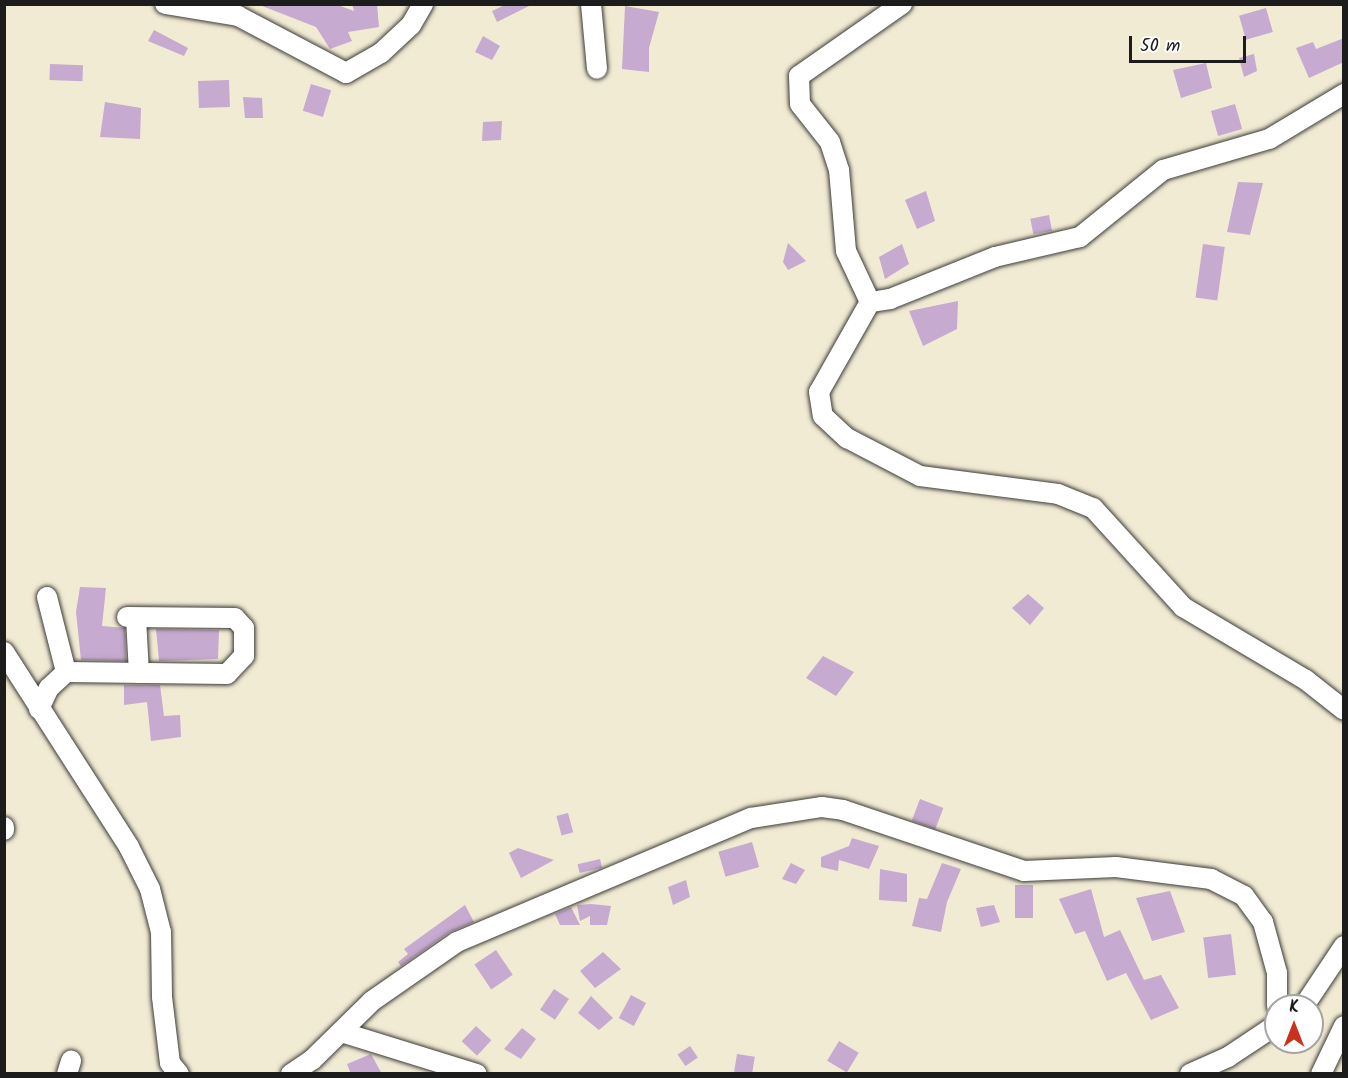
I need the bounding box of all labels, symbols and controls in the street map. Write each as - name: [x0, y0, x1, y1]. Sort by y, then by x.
- scale bar: [1132, 24, 1249, 62]
- text: 50 m: [1140, 32, 1180, 61]
- north arrow: [1264, 994, 1324, 1054]
- text: K: [1289, 995, 1299, 1020]

